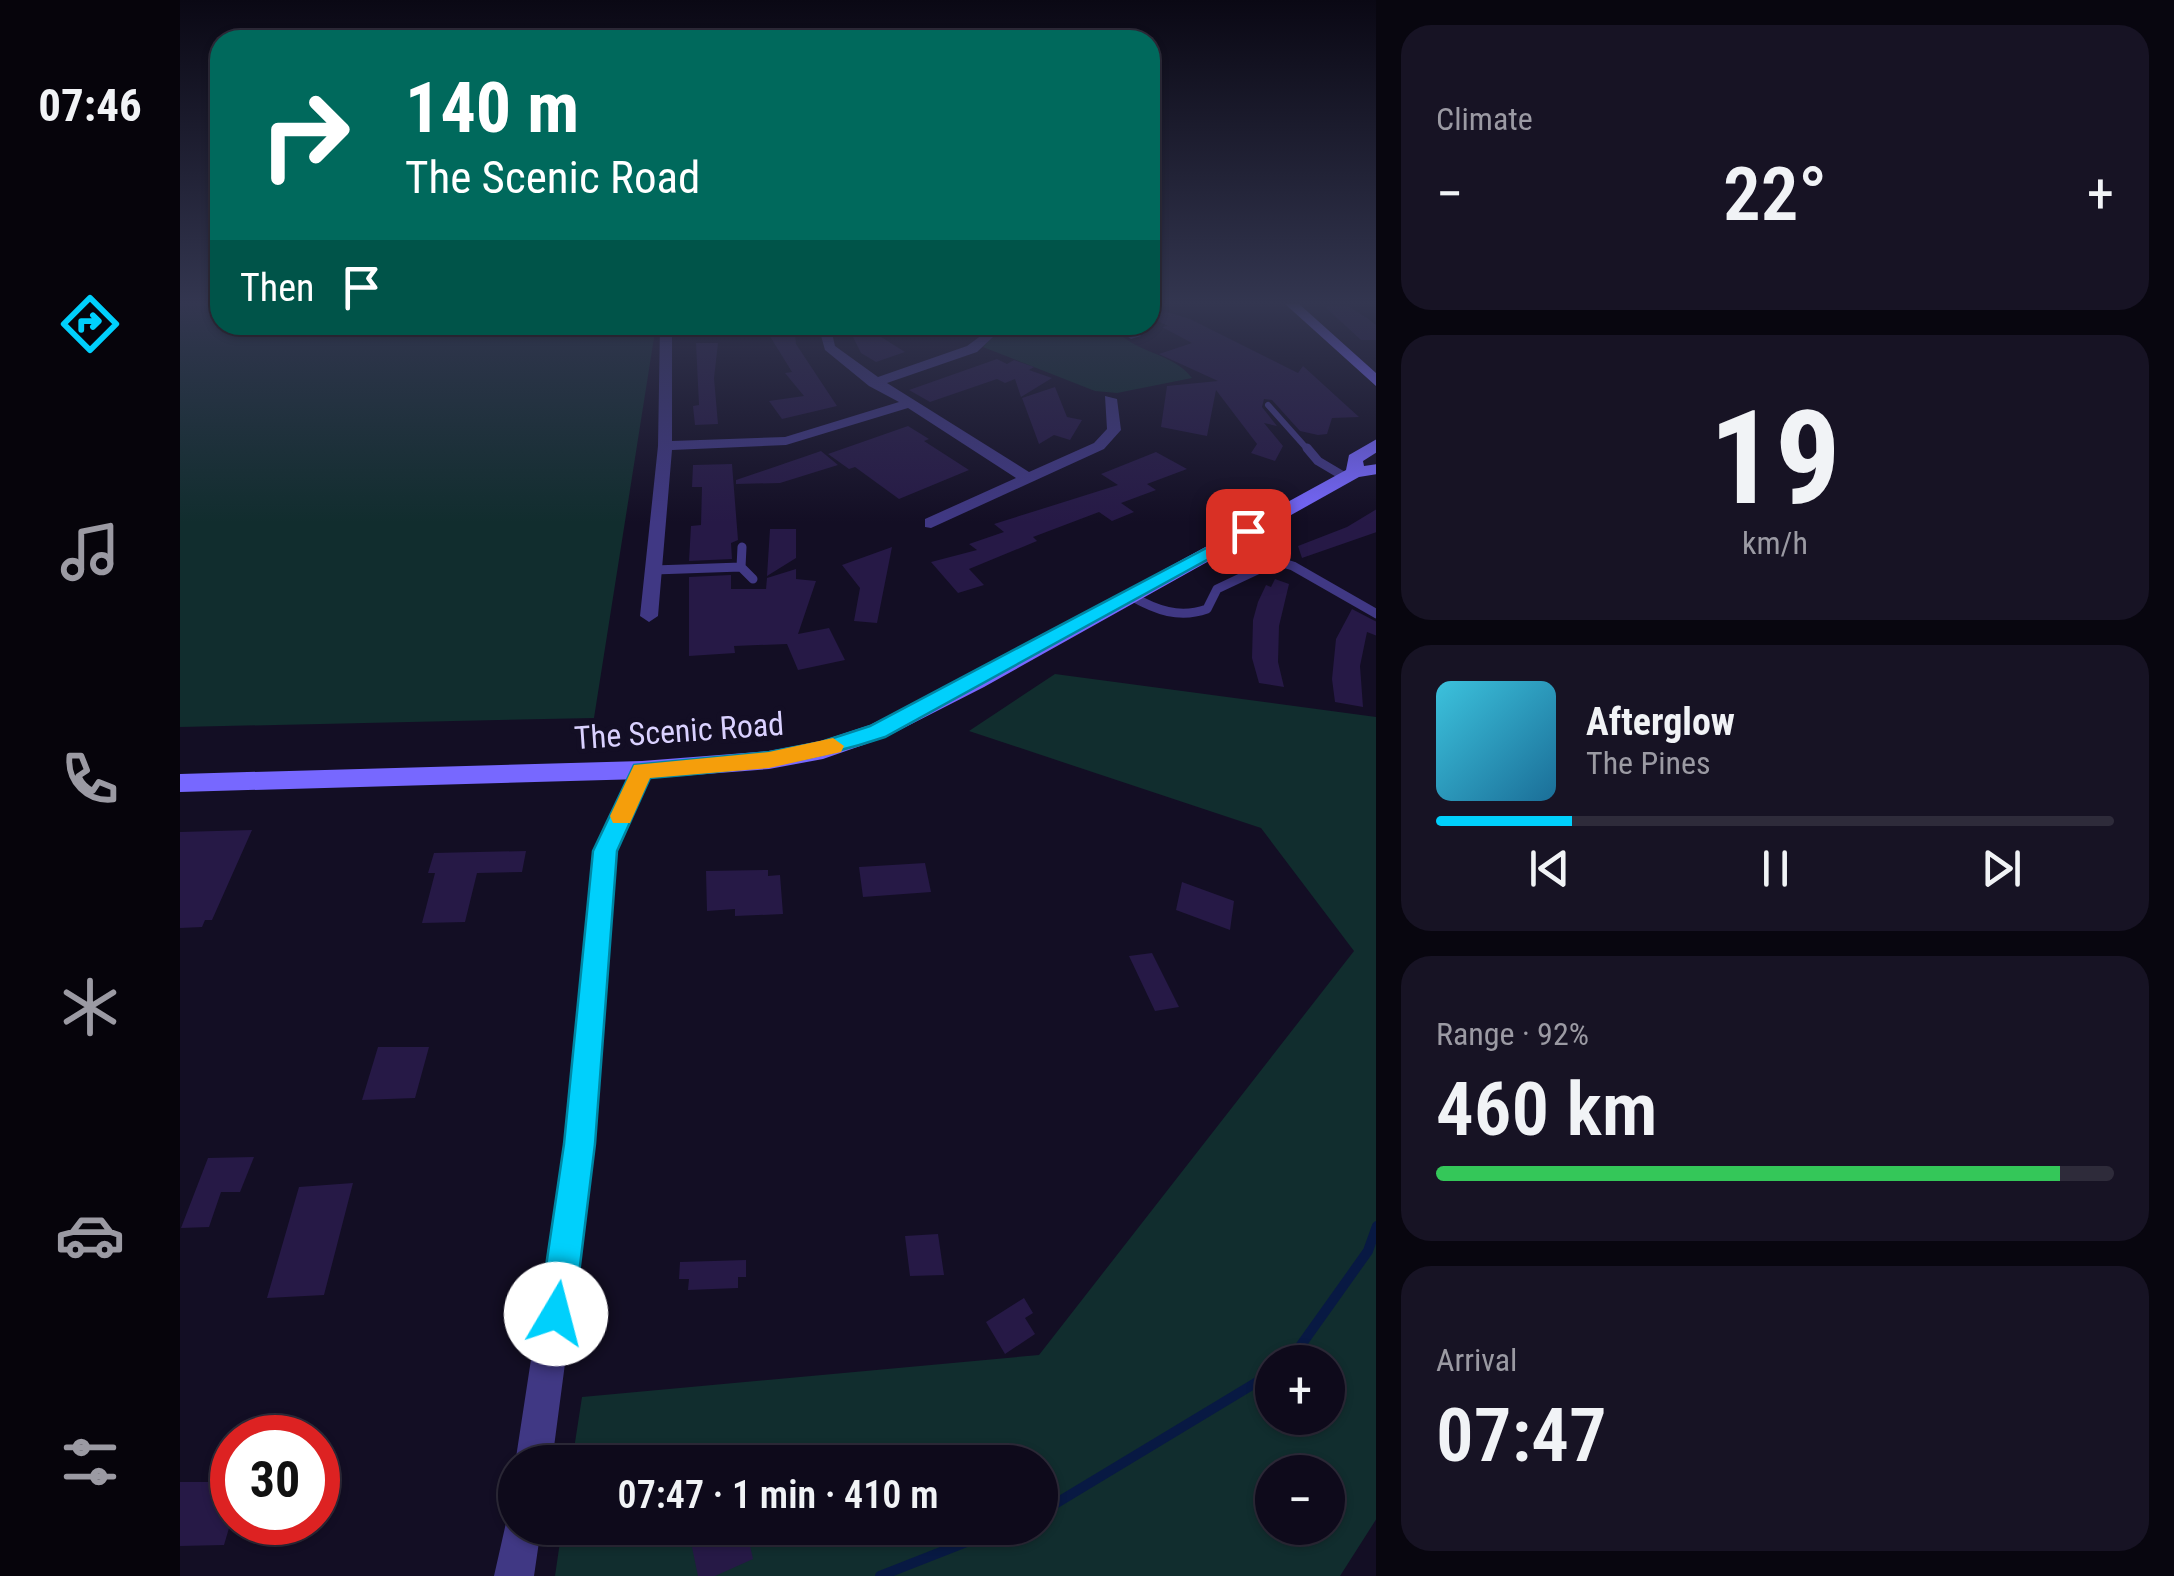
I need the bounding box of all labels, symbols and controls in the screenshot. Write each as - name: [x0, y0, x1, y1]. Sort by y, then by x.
- text: 140 m: [405, 67, 579, 149]
- icon: right: [240, 70, 370, 200]
- text: 07:46: [38, 79, 142, 132]
- text: Climate: [1436, 100, 1533, 138]
- text: 22°: [1723, 150, 1827, 238]
- text: The Scenic Road: [405, 151, 700, 204]
- text: −: [1436, 162, 1464, 226]
- text: +: [2087, 162, 2114, 226]
- icon: arrive: [334, 260, 389, 315]
- text: Then: [240, 266, 314, 310]
- icon: directions: [55, 289, 125, 359]
- text: 19: [1709, 382, 1841, 535]
- pin: [1206, 489, 1291, 574]
- icon: arrive: [1221, 504, 1276, 559]
- icon: music: [55, 517, 125, 587]
- text: km/h: [1742, 524, 1808, 562]
- text: Afterglow: [1586, 700, 1735, 744]
- street label: The Scenic Road: [573, 705, 785, 757]
- icon: phone: [55, 744, 125, 814]
- text: The Pines: [1586, 744, 1711, 782]
- icon: previous: [1522, 841, 1577, 896]
- icon: pause: [1748, 841, 1803, 896]
- icon: next: [1974, 841, 2029, 896]
- icon: climate: [55, 972, 125, 1042]
- text: Range · 92%: [1436, 1015, 1589, 1053]
- text: 460 km: [1436, 1065, 1658, 1153]
- icon: car: [55, 1200, 125, 1270]
- position arrow: [504, 1262, 608, 1366]
- text: Arrival: [1436, 1341, 1517, 1379]
- map controls: [1255, 1345, 1345, 1545]
- button: +: [1255, 1345, 1345, 1435]
- text: 07:47: [1436, 1391, 1607, 1479]
- speed limit sign: 30: [210, 1415, 340, 1545]
- icon: filters: [55, 1427, 125, 1497]
- button: −: [1255, 1455, 1345, 1545]
- text: 07:47 · 1 min · 410 m: [618, 1473, 938, 1517]

